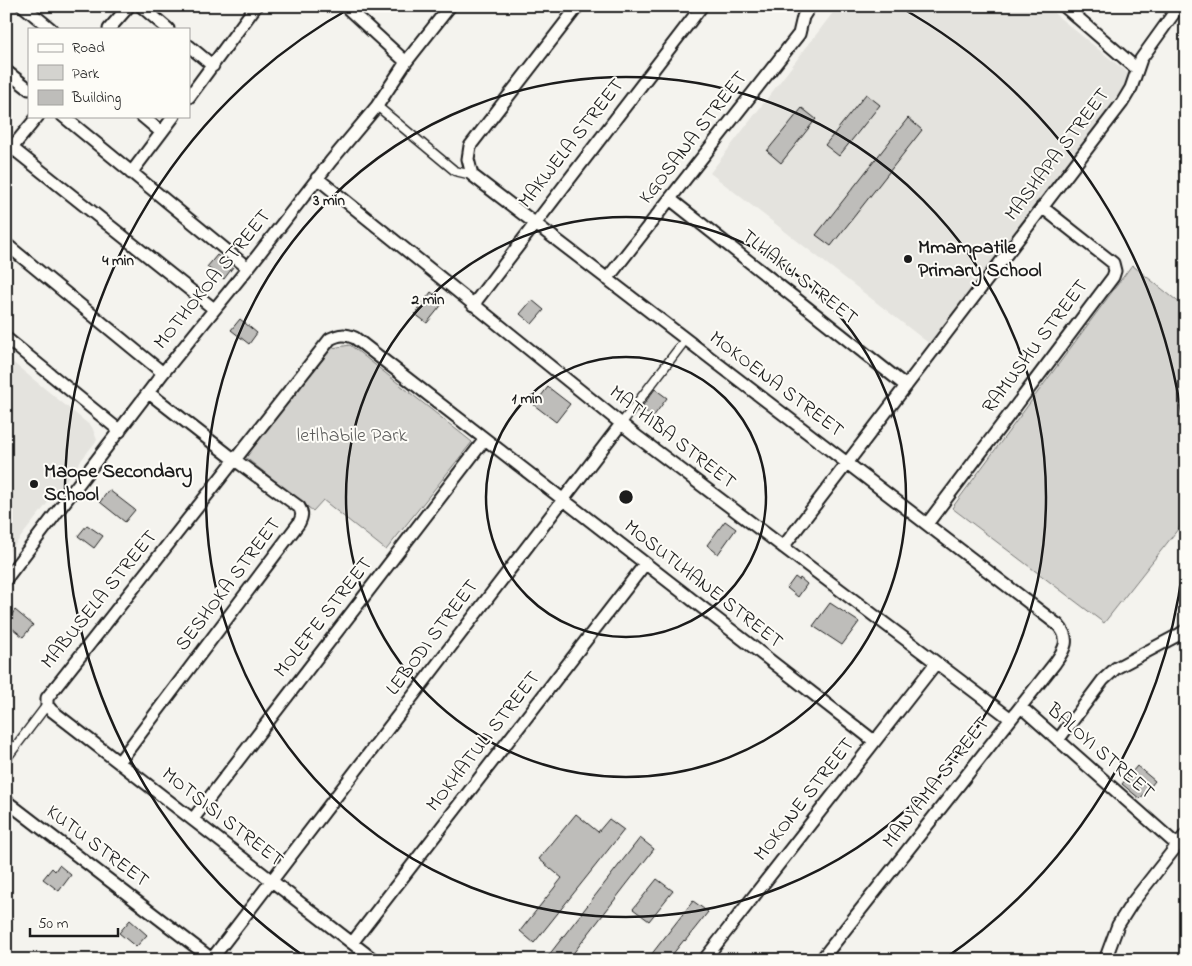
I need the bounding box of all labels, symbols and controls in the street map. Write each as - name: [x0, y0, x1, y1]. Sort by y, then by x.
- legend: [28, 28, 190, 118]
- text: Road: [72, 37, 105, 59]
- text: Park: [72, 63, 100, 85]
- street label: KGOSANA STREET: [633, 65, 755, 211]
- street label: MAKWELA STREET: [512, 73, 632, 215]
- street label: MASHAPA STREET: [998, 82, 1118, 228]
- text: Building: [71, 87, 121, 110]
- text: 3 min: [312, 190, 345, 212]
- street label: MOTHOKOA STREET: [147, 204, 279, 356]
- street label: TLHAKU STREET: [734, 223, 864, 333]
- place label: Mmampatile Primary School: [918, 234, 1042, 287]
- text: 4 min: [101, 250, 134, 272]
- marker: Mmampatile Primary School: [902, 253, 914, 265]
- street label: RAMUSHU STREET: [976, 274, 1096, 420]
- text: 2 min: [411, 289, 445, 311]
- street label: MOKOENA STREET: [703, 325, 849, 445]
- street label: MATHIBA STREET: [602, 379, 742, 497]
- text: 1 min: [512, 388, 543, 410]
- park label: letlhabile Park: [297, 422, 407, 451]
- place label: Maope Secondary School: [44, 458, 192, 510]
- marker: Maope Secondary School: [28, 478, 40, 490]
- centre of rings: [617, 488, 635, 506]
- street label: SESHOKA STREET: [169, 512, 289, 658]
- street label: MOSUTLHANE STREET: [617, 513, 789, 657]
- street label: MABUSELA STREET: [35, 524, 165, 676]
- street label: MOLEFE STREET: [268, 552, 380, 684]
- street label: LEBODI STREET: [380, 574, 486, 702]
- street label: MOKHATULI STREET: [420, 666, 548, 818]
- street label: BALOYI STREET: [1039, 696, 1160, 807]
- street label: MANYAMA STREET: [876, 711, 998, 855]
- street label: MOKONE STREET: [747, 732, 863, 868]
- street label: MOTSISI STREET: [155, 761, 289, 875]
- street label: KUTU STREET: [39, 799, 155, 895]
- scale bar: [30, 906, 118, 938]
- text: 50 m: [38, 913, 69, 935]

